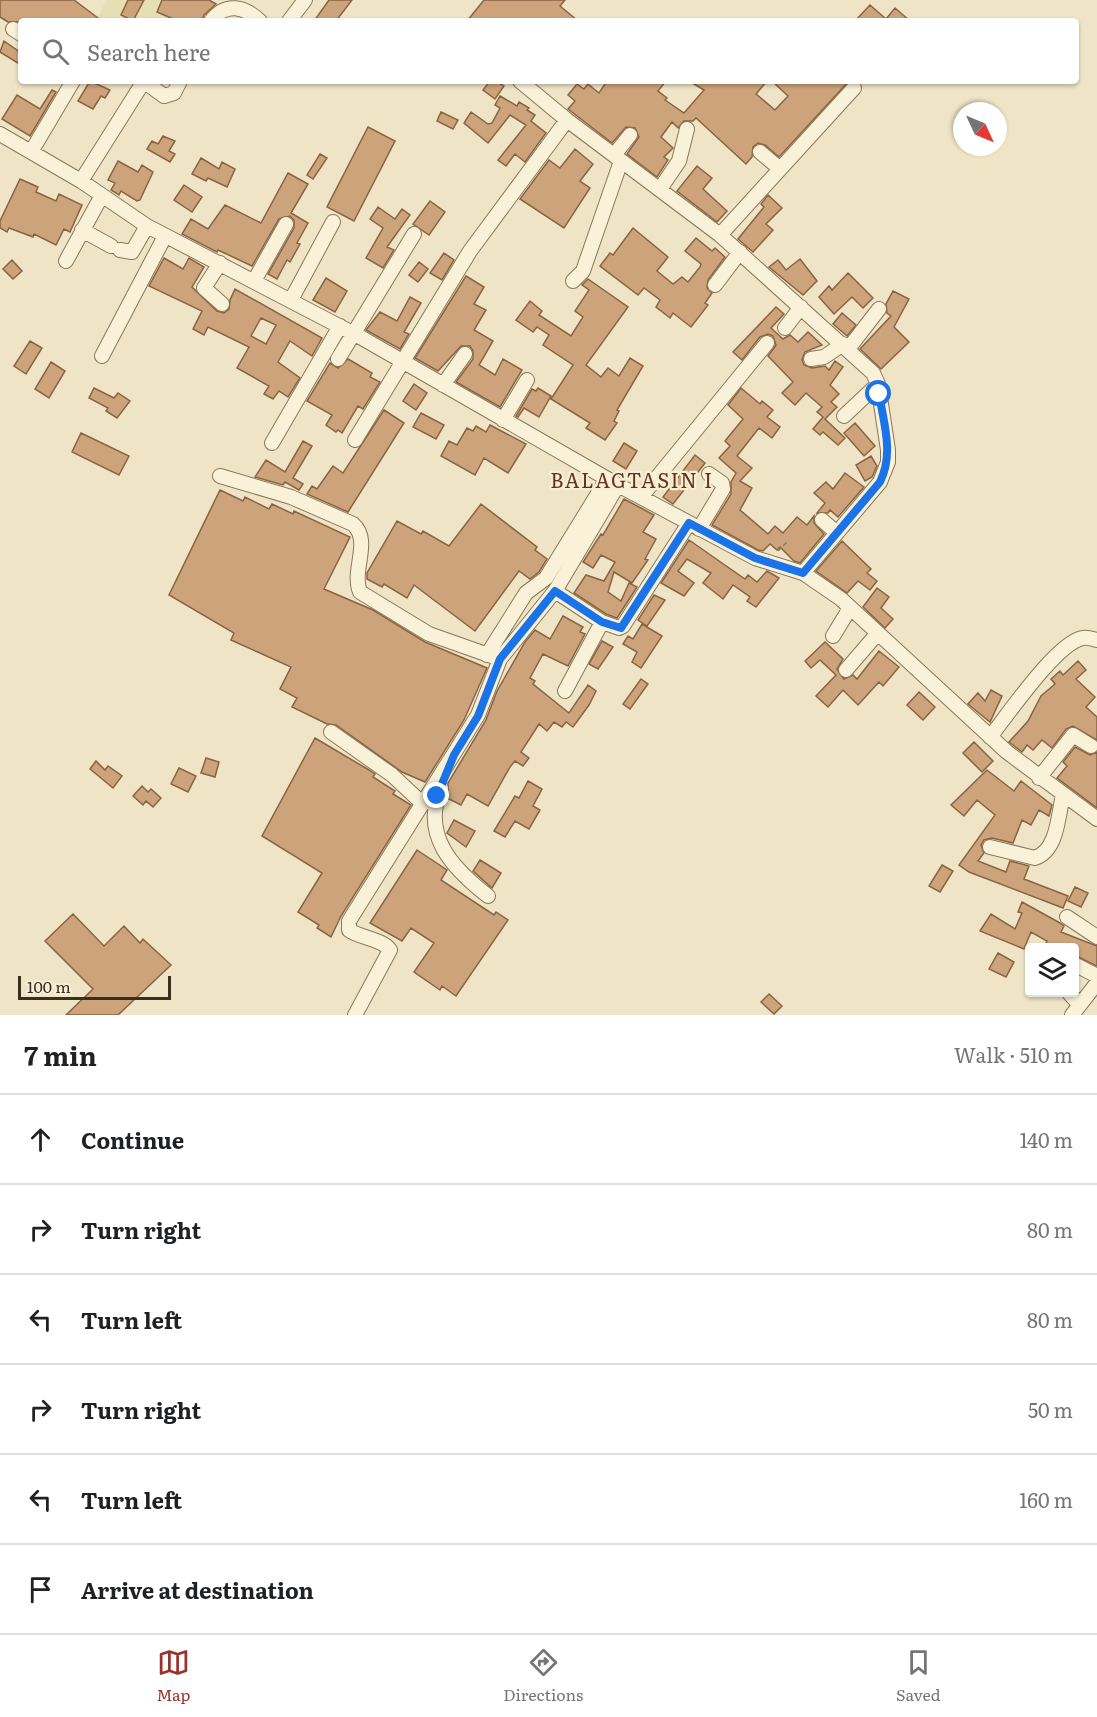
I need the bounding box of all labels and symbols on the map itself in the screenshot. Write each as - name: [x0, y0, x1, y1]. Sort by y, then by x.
- north arrow: [953, 102, 1007, 156]
- route start: [865, 380, 891, 406]
- district label: BALAGTASIN I: [550, 464, 714, 494]
- route end: [423, 782, 449, 808]
- scale bar: [18, 973, 171, 1001]

